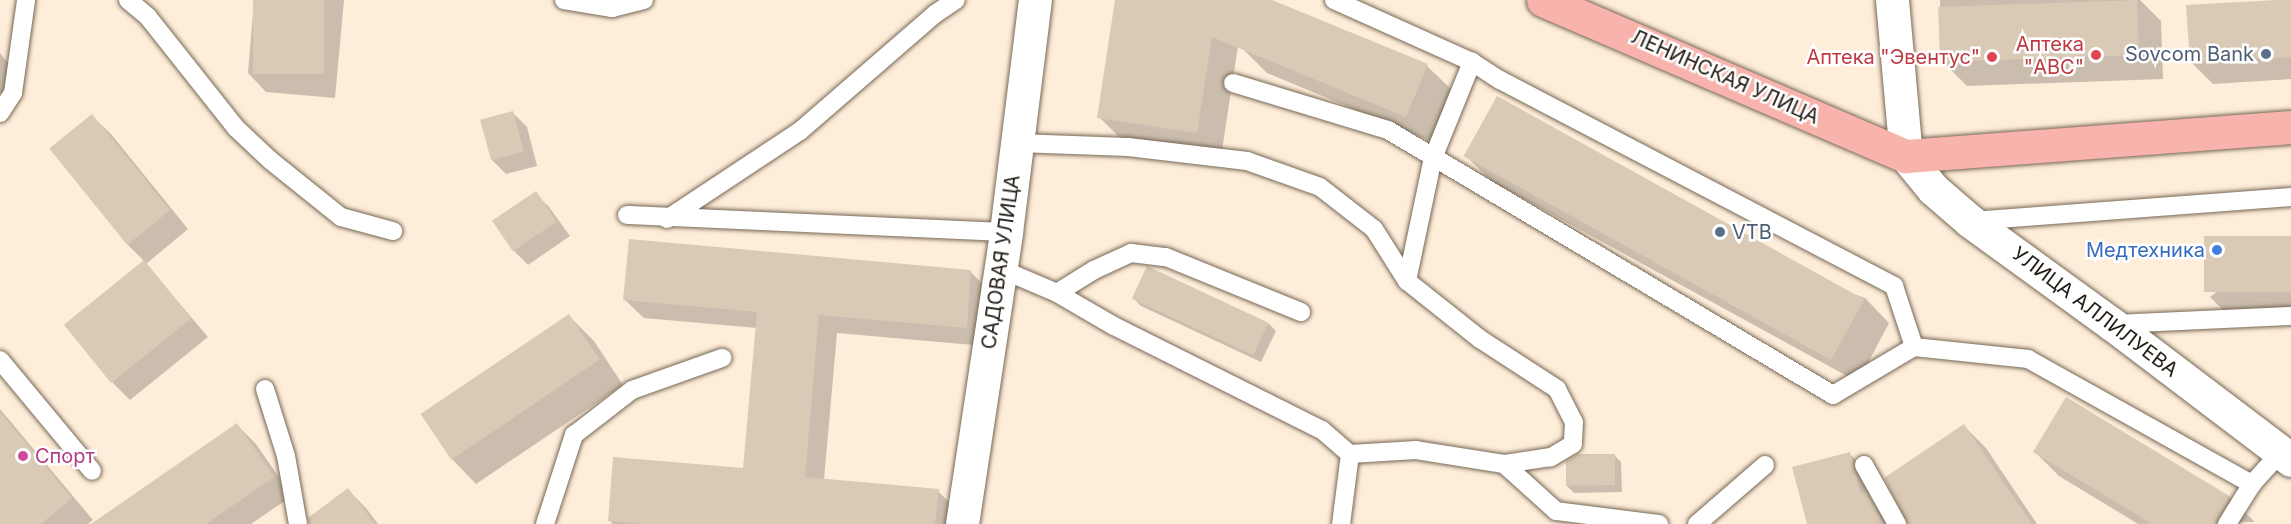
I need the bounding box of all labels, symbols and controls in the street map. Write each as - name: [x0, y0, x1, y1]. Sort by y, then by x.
- street label: ЛЕНИНСКАЯ УЛИЦА: [1627, 25, 1823, 129]
- place label: Аптека "ABC": [2016, 32, 2084, 79]
- place label: Sovcom Bank: [2125, 42, 2254, 66]
- place label: Аптека "Эвентус": [1806, 45, 1980, 69]
- marker: Sovcom Bank: [2259, 47, 2273, 61]
- marker: Аптека "ABC": [2089, 48, 2103, 62]
- marker: Аптека "Эвентус": [1985, 50, 1999, 64]
- street label: САДОВАЯ УЛИЦА: [977, 173, 1025, 351]
- place label: VTB: [1732, 220, 1772, 244]
- marker: VTB: [1713, 225, 1727, 239]
- place label: Медтехника: [2086, 238, 2205, 262]
- street label: УЛИЦА АЛЛИЛУЕВА: [2007, 242, 2183, 382]
- marker: Медтехника: [2210, 243, 2224, 257]
- place label: Спорт: [35, 444, 95, 468]
- marker: Спорт: [16, 449, 30, 463]

